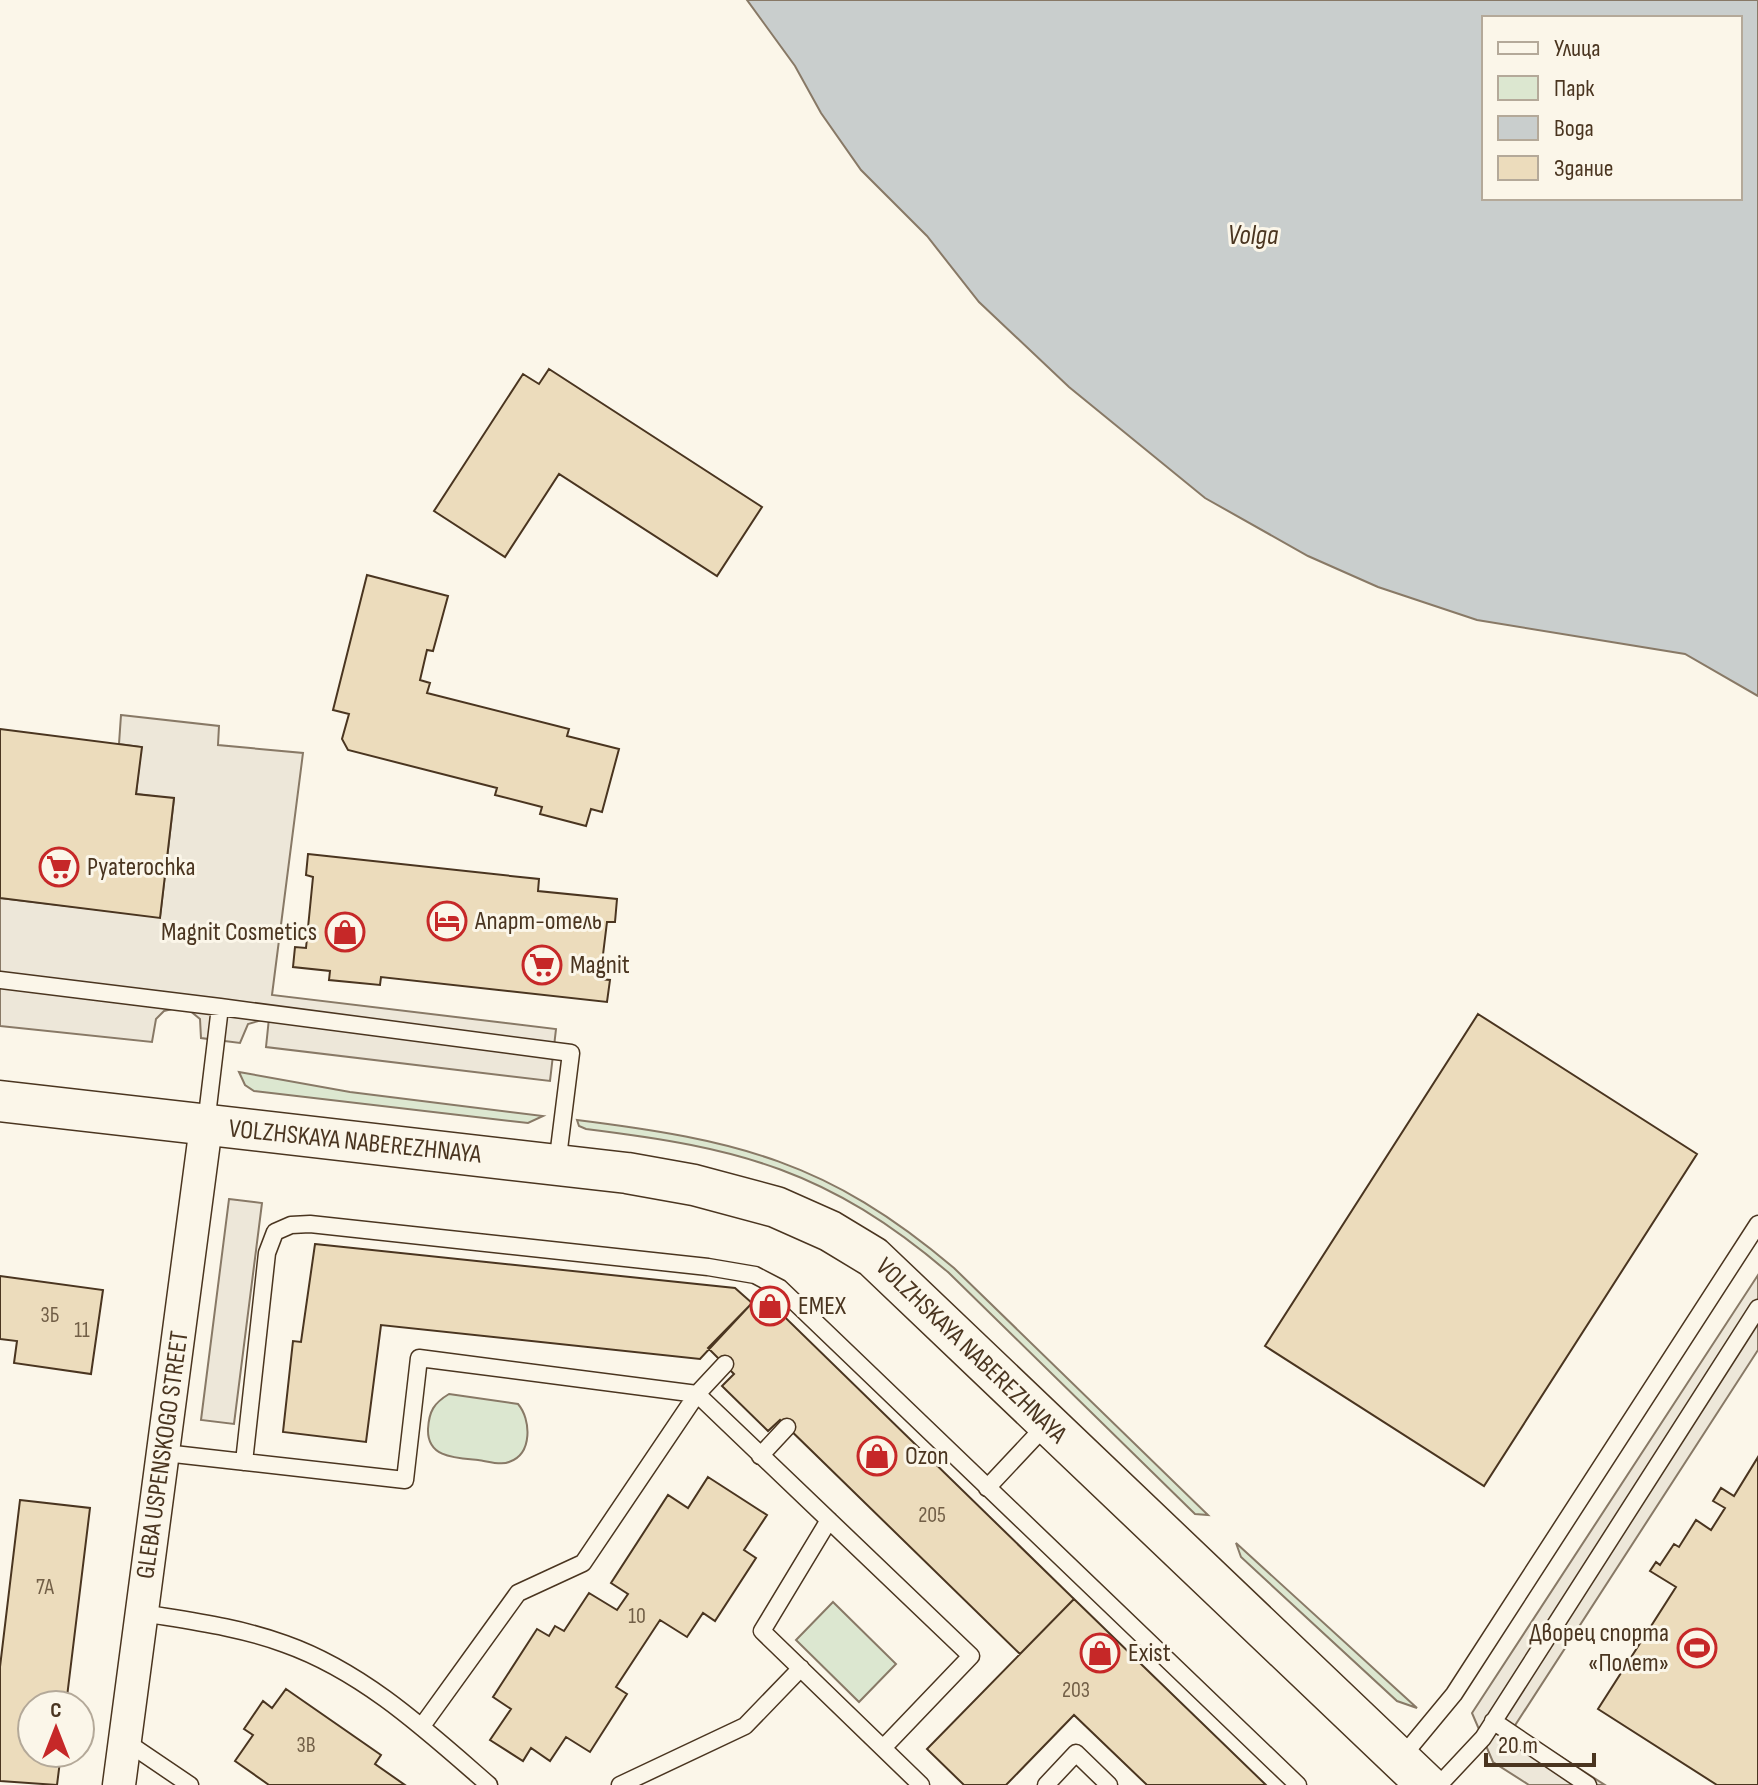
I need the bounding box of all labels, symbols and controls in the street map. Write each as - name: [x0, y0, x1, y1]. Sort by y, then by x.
- legend: [1482, 16, 1742, 200]
- text: Улица: [1554, 34, 1600, 63]
- text: Парк: [1554, 74, 1595, 103]
- text: Вода: [1554, 114, 1594, 143]
- text: Здание: [1554, 154, 1613, 183]
- water label: Volga: [1228, 219, 1279, 252]
- supermarket icon: Pyaterochka: [38, 846, 80, 888]
- place label: Pyaterochka: [87, 852, 195, 883]
- hotel icon: Апарт-отель: [426, 900, 468, 942]
- place label: Апарт-отель: [474, 906, 602, 937]
- shop icon: Magnit Cosmetics: [324, 911, 366, 953]
- place label: Magnit Cosmetics: [161, 917, 317, 948]
- supermarket icon: Magnit: [521, 944, 563, 986]
- place label: Magnit: [570, 950, 630, 981]
- street label: VOLZHSKAYA NABEREZHNAYA: [227, 1113, 484, 1171]
- street label: VOLZHSKAYA NABEREZHNAYA: [869, 1252, 1074, 1451]
- shop icon: EMEX: [749, 1285, 791, 1327]
- place label: EMEX: [798, 1291, 846, 1322]
- house number: 3Б: [41, 1302, 59, 1329]
- house number: 11: [74, 1317, 90, 1344]
- street label: GLEBA USPENSKOGO STREET: [130, 1329, 196, 1581]
- shop icon: Ozon: [856, 1435, 898, 1477]
- place label: Ozon: [905, 1441, 949, 1472]
- house number: 205: [918, 1502, 946, 1529]
- house number: 7А: [36, 1574, 55, 1601]
- house number: 10: [628, 1603, 646, 1630]
- place label: Дворец спорта «Полет»: [1529, 1618, 1669, 1679]
- sports icon: Дворец спорта «Полет»: [1676, 1627, 1718, 1669]
- shop icon: Exist: [1079, 1632, 1121, 1674]
- place label: Exist: [1128, 1638, 1171, 1669]
- house number: 203: [1062, 1677, 1090, 1704]
- north arrow: [16, 1689, 96, 1769]
- text: С: [50, 1697, 62, 1724]
- scale bar: [1486, 1717, 1594, 1767]
- text: 20 m: [1498, 1731, 1538, 1760]
- house number: 3В: [296, 1732, 316, 1759]

